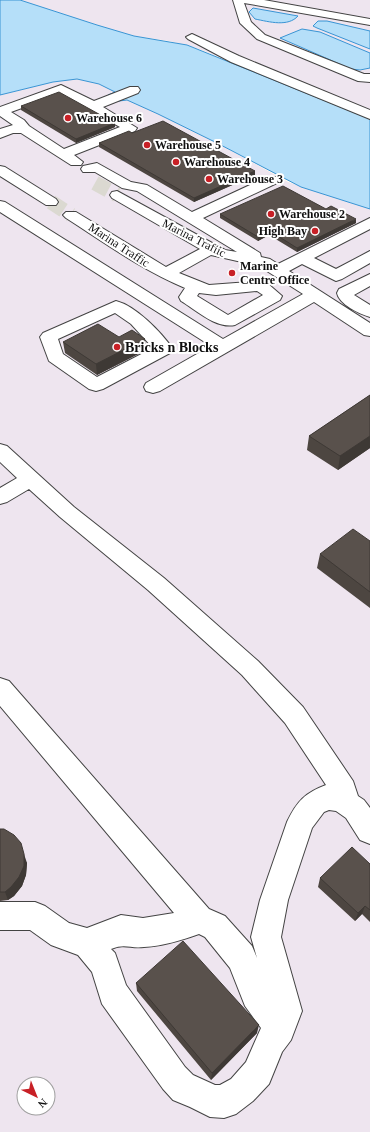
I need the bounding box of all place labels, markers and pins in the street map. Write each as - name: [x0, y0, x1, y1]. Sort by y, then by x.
- place label: Warehouse 6: [76, 111, 142, 125]
- marker: Warehouse 6: [63, 113, 73, 123]
- place label: Warehouse 5: [155, 138, 221, 152]
- marker: Warehouse 5: [142, 140, 152, 150]
- place label: Warehouse 4: [184, 155, 250, 169]
- marker: Warehouse 4: [171, 157, 181, 167]
- place label: Warehouse 3: [217, 172, 283, 186]
- marker: Warehouse 3: [204, 174, 214, 184]
- place label: Warehouse 2: [279, 207, 345, 221]
- marker: Warehouse 2: [266, 209, 276, 219]
- place label: High Bay: [259, 224, 307, 238]
- marker: High Bay: [310, 226, 320, 236]
- place label: Marine Centre Office: [240, 259, 310, 287]
- marker: Marine Centre Office: [227, 268, 237, 278]
- place label: Bricks n Blocks: [125, 340, 219, 355]
- marker: Bricks n Blocks: [112, 342, 122, 352]

